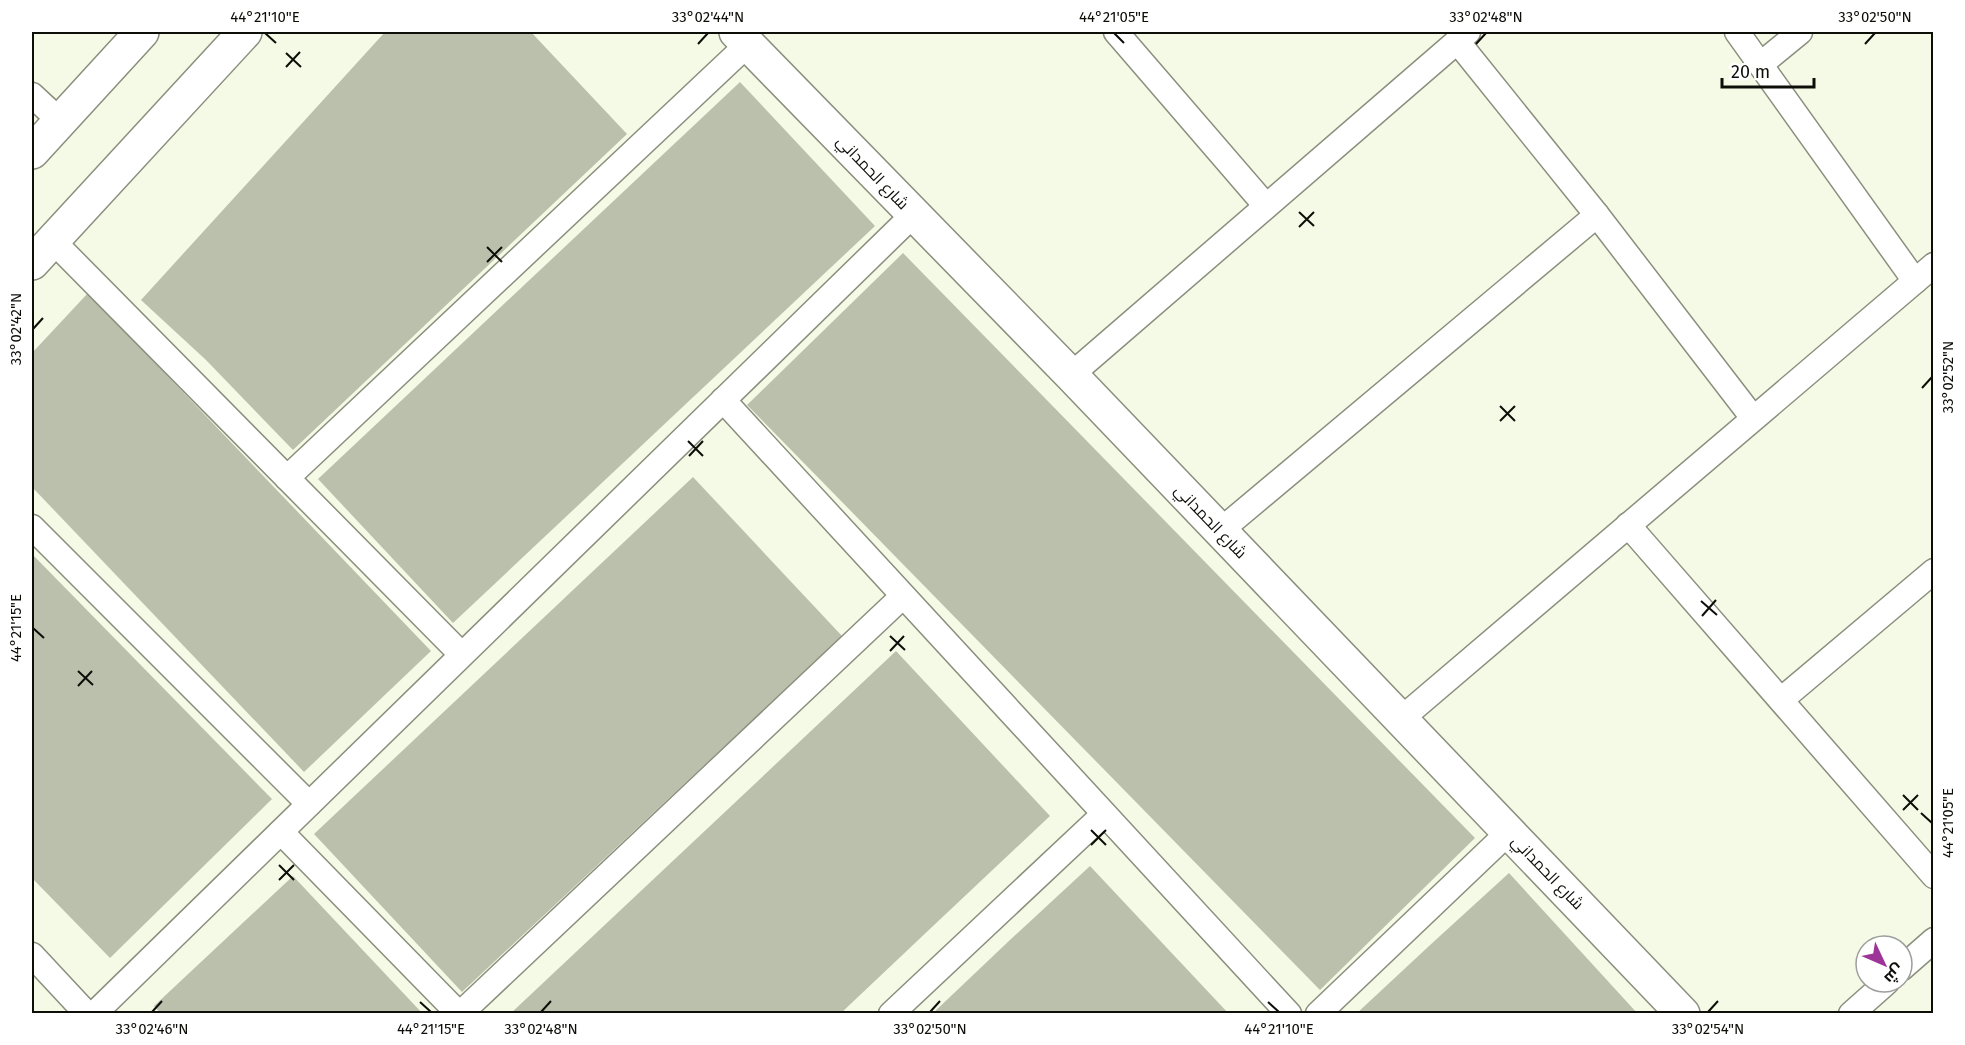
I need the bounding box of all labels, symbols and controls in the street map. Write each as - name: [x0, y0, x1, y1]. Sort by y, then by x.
- text: 44°21'10"E: [230, 8, 300, 26]
- text: 33°02'44"N: [672, 8, 744, 26]
- text: 44°21'05"E: [1079, 8, 1149, 26]
- text: 33°02'48"N: [1449, 8, 1523, 26]
- text: 33°02'50"N: [1838, 8, 1912, 26]
- scale bar: [1722, 51, 1814, 89]
- text: 20 m: [1731, 61, 1770, 83]
- street label: شارع الحمداني: [830, 131, 913, 216]
- text: 33°02'42"N: [7, 293, 25, 365]
- text: 33°02'52"N: [1939, 341, 1957, 413]
- street label: شارع الحمداني: [1168, 480, 1251, 565]
- text: 44°21'15"E: [7, 594, 25, 662]
- text: 44°21'05"E: [1939, 788, 1957, 858]
- street label: شارع الحمداني: [1505, 831, 1588, 916]
- north arrow: [1854, 934, 1914, 994]
- text: ش: [1880, 960, 1908, 988]
- text: 33°02'46"N: [115, 1020, 189, 1038]
- text: 44°21'15"E: [397, 1020, 465, 1038]
- text: 33°02'48"N: [504, 1020, 578, 1038]
- text: 33°02'50"N: [893, 1020, 967, 1038]
- text: 44°21'10"E: [1244, 1020, 1314, 1038]
- text: 33°02'54"N: [1672, 1020, 1744, 1038]

